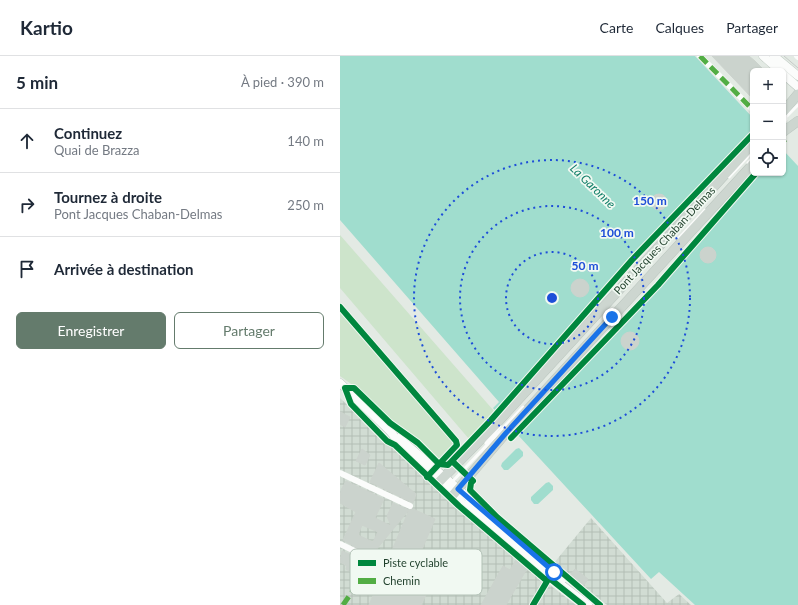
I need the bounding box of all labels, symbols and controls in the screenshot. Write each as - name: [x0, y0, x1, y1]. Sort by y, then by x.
- text: Kartio: [20, 16, 73, 39]
- text: Carte: [600, 19, 633, 36]
- text: Calques: [655, 19, 704, 36]
- text: Partager: [726, 19, 778, 36]
- map controls: [750, 68, 786, 176]
- button: +: [750, 68, 786, 104]
- text: 5 min: [16, 72, 58, 93]
- text: À pied · 390 m: [241, 74, 324, 90]
- button: −: [750, 104, 786, 140]
- text: Continuez: [54, 124, 122, 142]
- icon: ahead: [16, 130, 38, 152]
- text: 140 m: [287, 133, 324, 149]
- button: locate: [750, 140, 786, 176]
- text: Quai de Brazza: [54, 142, 140, 158]
- water label: La Garonne: [567, 161, 619, 211]
- street label: Pont Jacques Chaban-Delmas: [611, 183, 718, 297]
- text: Tournez à droite: [54, 188, 162, 206]
- text: 150 m: [633, 193, 667, 208]
- icon: right: [16, 194, 38, 216]
- text: 250 m: [287, 197, 324, 213]
- text: Pont Jacques Chaban-Delmas: [54, 206, 223, 222]
- text: 100 m: [600, 225, 634, 240]
- icon: arrive: [16, 258, 38, 280]
- text: 50 m: [572, 258, 598, 273]
- text: Arrivée à destination: [54, 260, 193, 278]
- centre of rings: [545, 291, 559, 305]
- route end: [603, 308, 621, 326]
- button: Enregistrer: [16, 312, 166, 349]
- button: Partager: [174, 312, 324, 349]
- legend: [350, 549, 482, 595]
- text: Piste cyclable: [383, 556, 448, 569]
- route start: [545, 563, 563, 581]
- text: Chemin: [383, 574, 420, 587]

